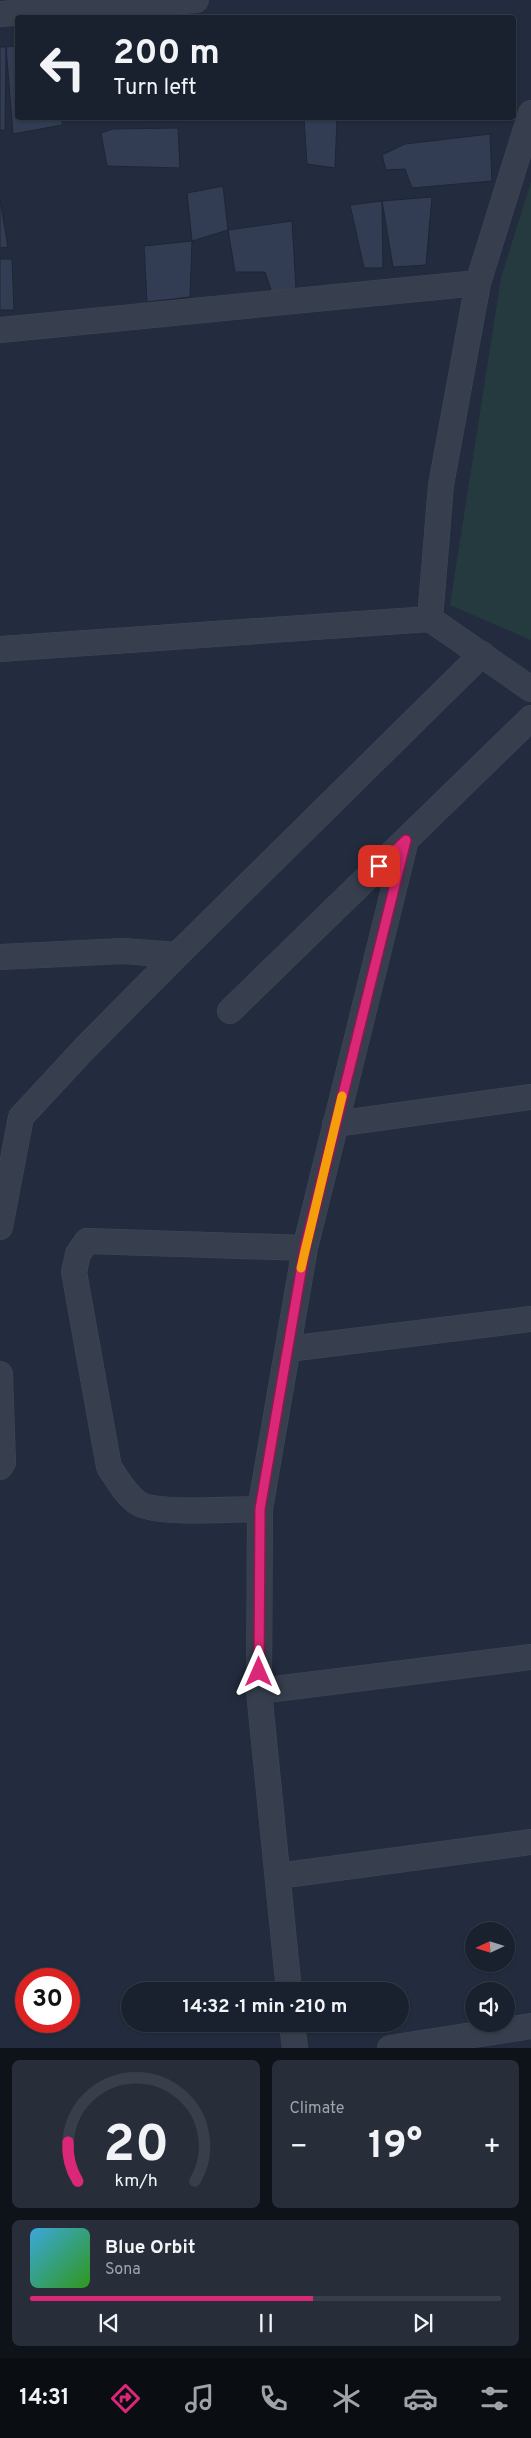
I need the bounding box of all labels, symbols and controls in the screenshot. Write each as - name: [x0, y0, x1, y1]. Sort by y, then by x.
- text: 200 m: [113, 32, 220, 76]
- icon: left: [30, 35, 95, 100]
- text: Turn left: [113, 75, 196, 102]
- pin: [358, 845, 400, 887]
- icon: arrive: [365, 852, 393, 880]
- position arrow: [232, 1645, 284, 1697]
- north arrow: [465, 1922, 515, 1972]
- map controls: [465, 1922, 515, 2032]
- speed limit sign: 30: [15, 1968, 80, 2033]
- button: sound: [465, 1982, 515, 2032]
- text: 14:32 · 1 min · 210 m: [183, 1995, 347, 2019]
- text: Climate: [290, 2099, 344, 2119]
- text: 20: [103, 2114, 169, 2180]
- text: 19°: [368, 2123, 422, 2172]
- text: −: [290, 2130, 308, 2166]
- text: +: [483, 2130, 501, 2166]
- text: km/h: [114, 2170, 157, 2193]
- text: Blue Orbit: [105, 2236, 195, 2260]
- text: Sona: [105, 2260, 141, 2280]
- icon: previous: [95, 2309, 123, 2337]
- icon: pause: [252, 2309, 280, 2337]
- icon: next: [409, 2309, 437, 2337]
- icon: directions: [108, 2381, 143, 2416]
- icon: music: [182, 2381, 217, 2416]
- icon: phone: [256, 2381, 291, 2416]
- icon: climate: [329, 2381, 364, 2416]
- icon: car: [403, 2381, 438, 2416]
- icon: filters: [477, 2381, 512, 2416]
- text: 14:31: [19, 2385, 70, 2412]

